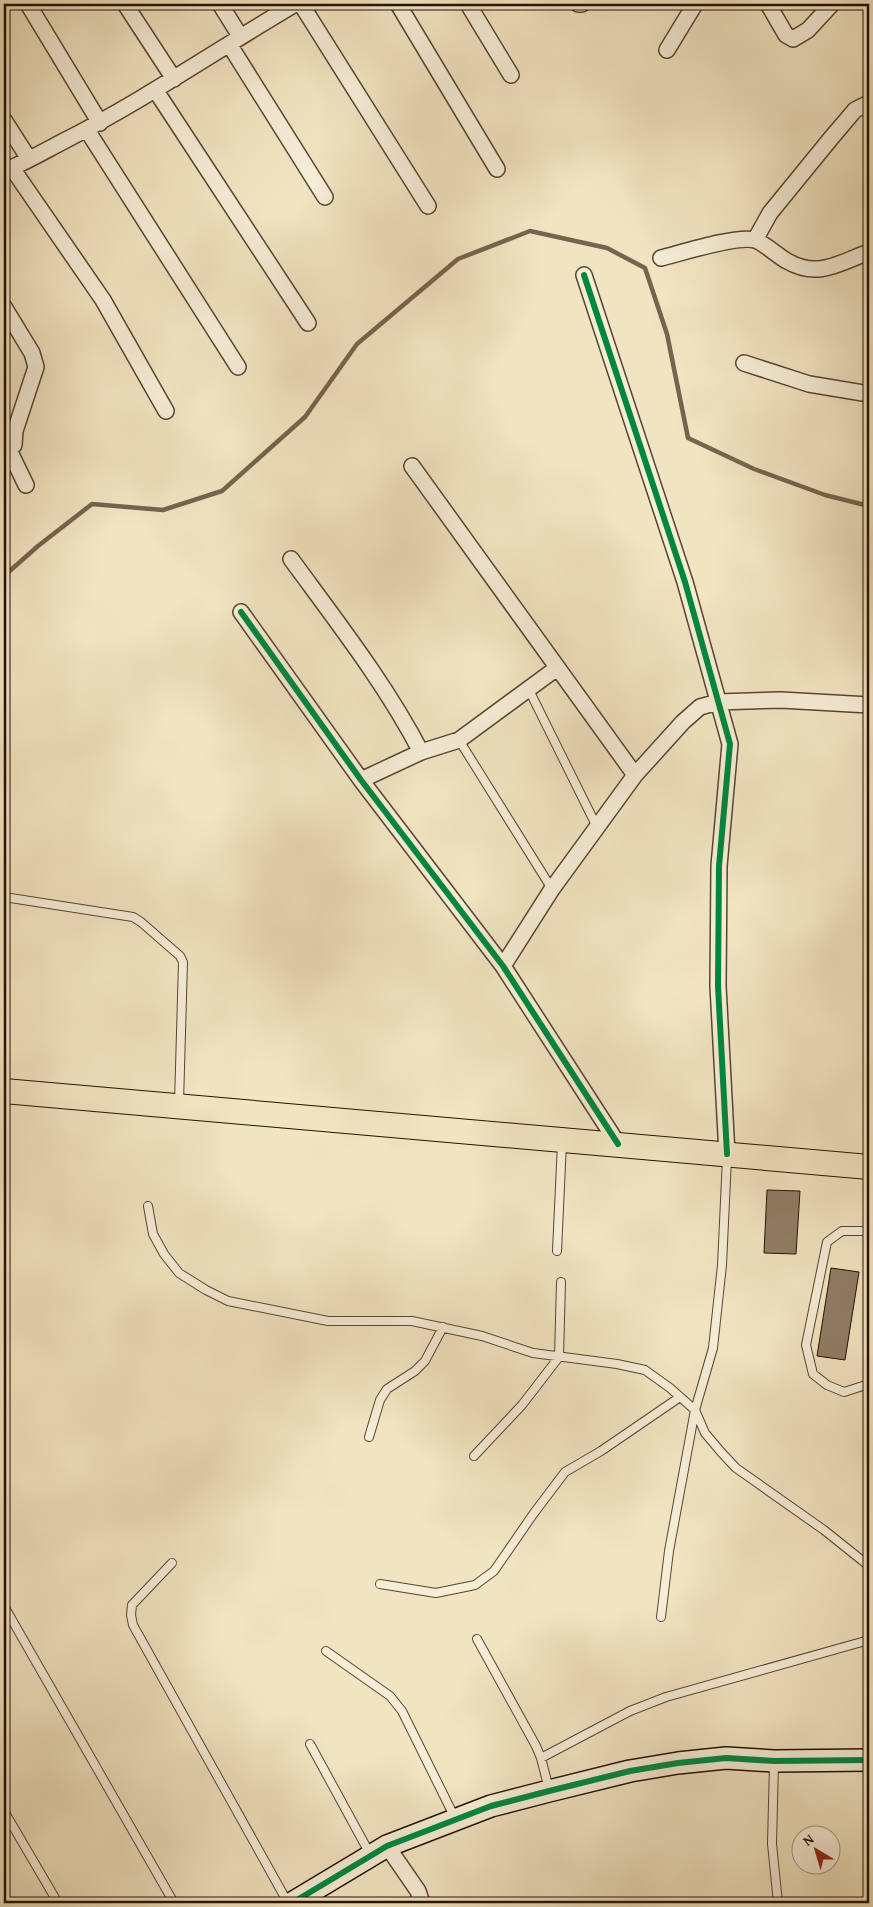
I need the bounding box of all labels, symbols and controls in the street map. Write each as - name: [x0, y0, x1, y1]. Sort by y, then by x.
- north arrow: [790, 1824, 840, 1874]
- text: N: [798, 1829, 818, 1851]

